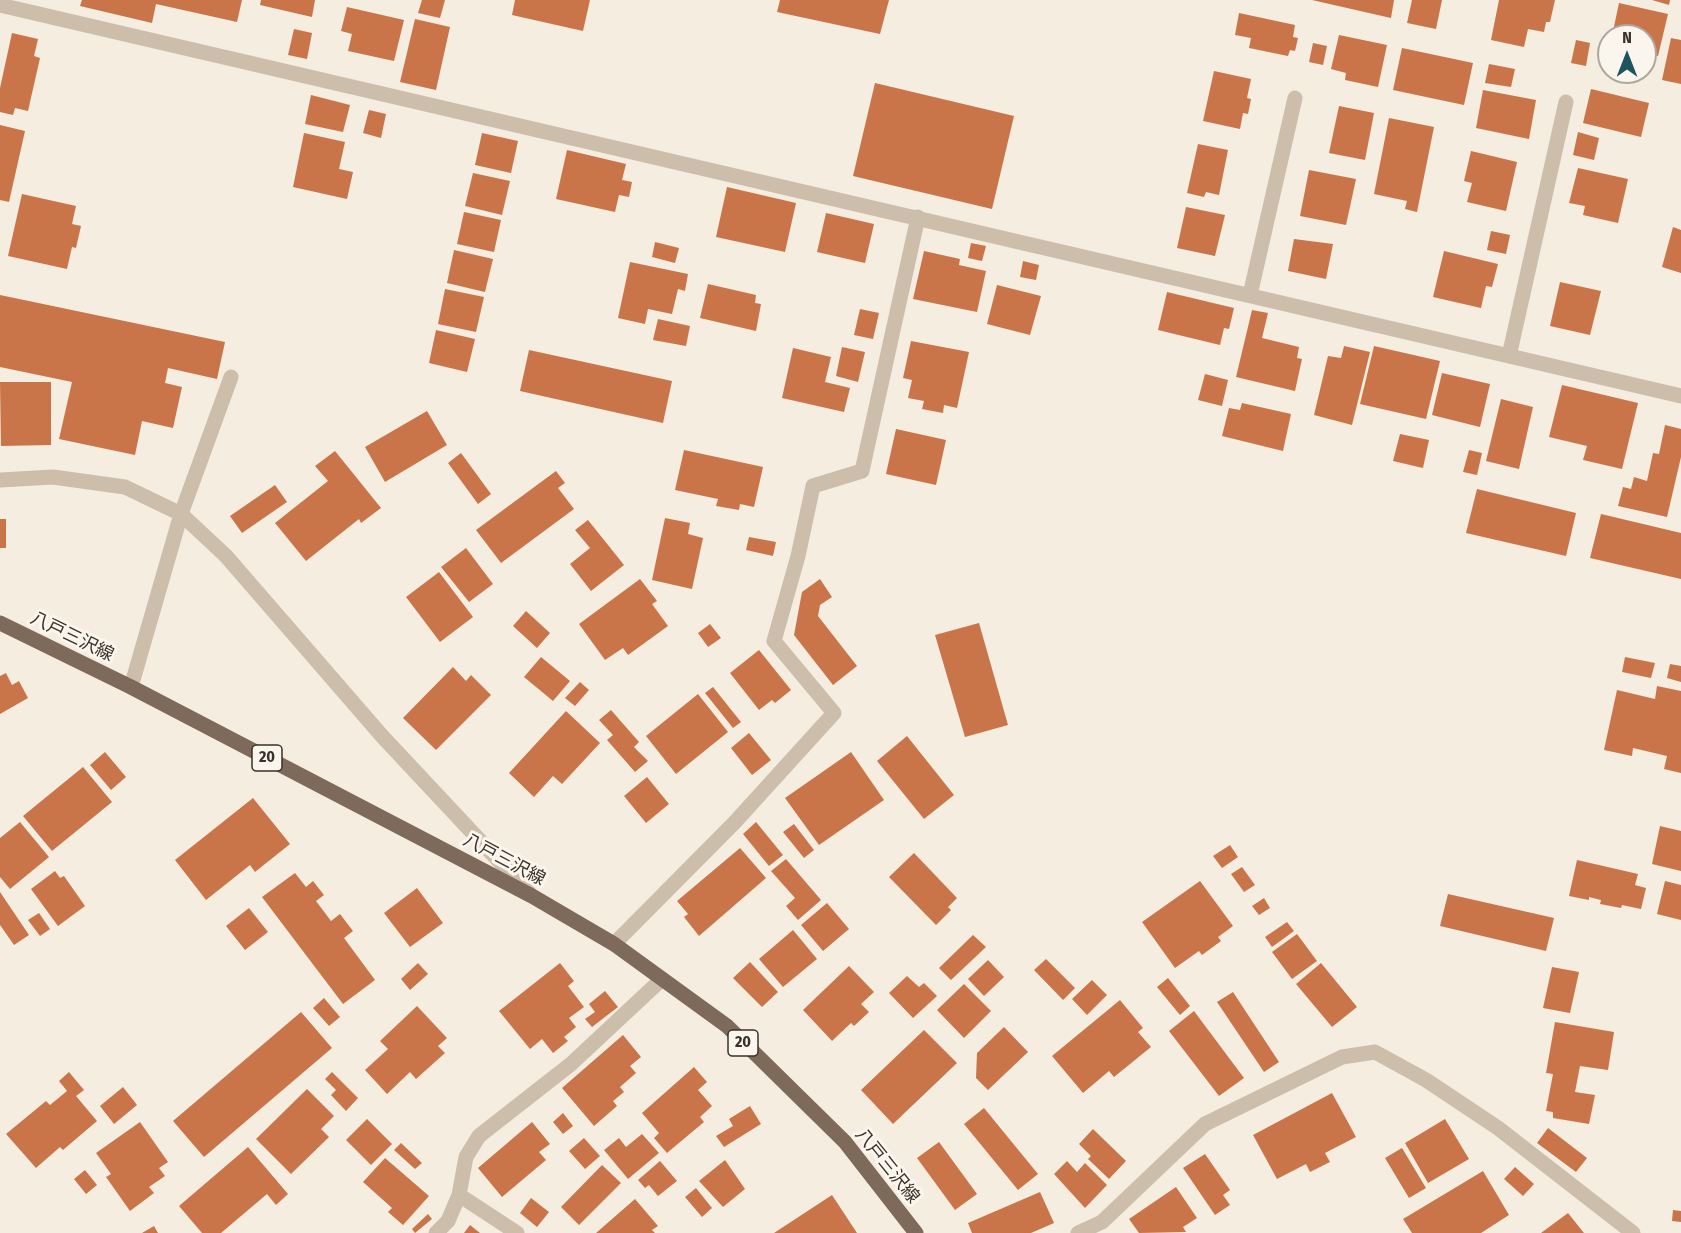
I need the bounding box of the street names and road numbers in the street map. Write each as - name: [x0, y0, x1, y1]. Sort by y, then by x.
- street label: 八戸三沢線: [27, 608, 117, 666]
- road number: 20: [252, 745, 282, 771]
- street label: 八戸三沢線: [459, 829, 549, 891]
- road number: 20: [728, 1030, 758, 1056]
- street label: 八戸三沢線: [850, 1124, 924, 1208]

